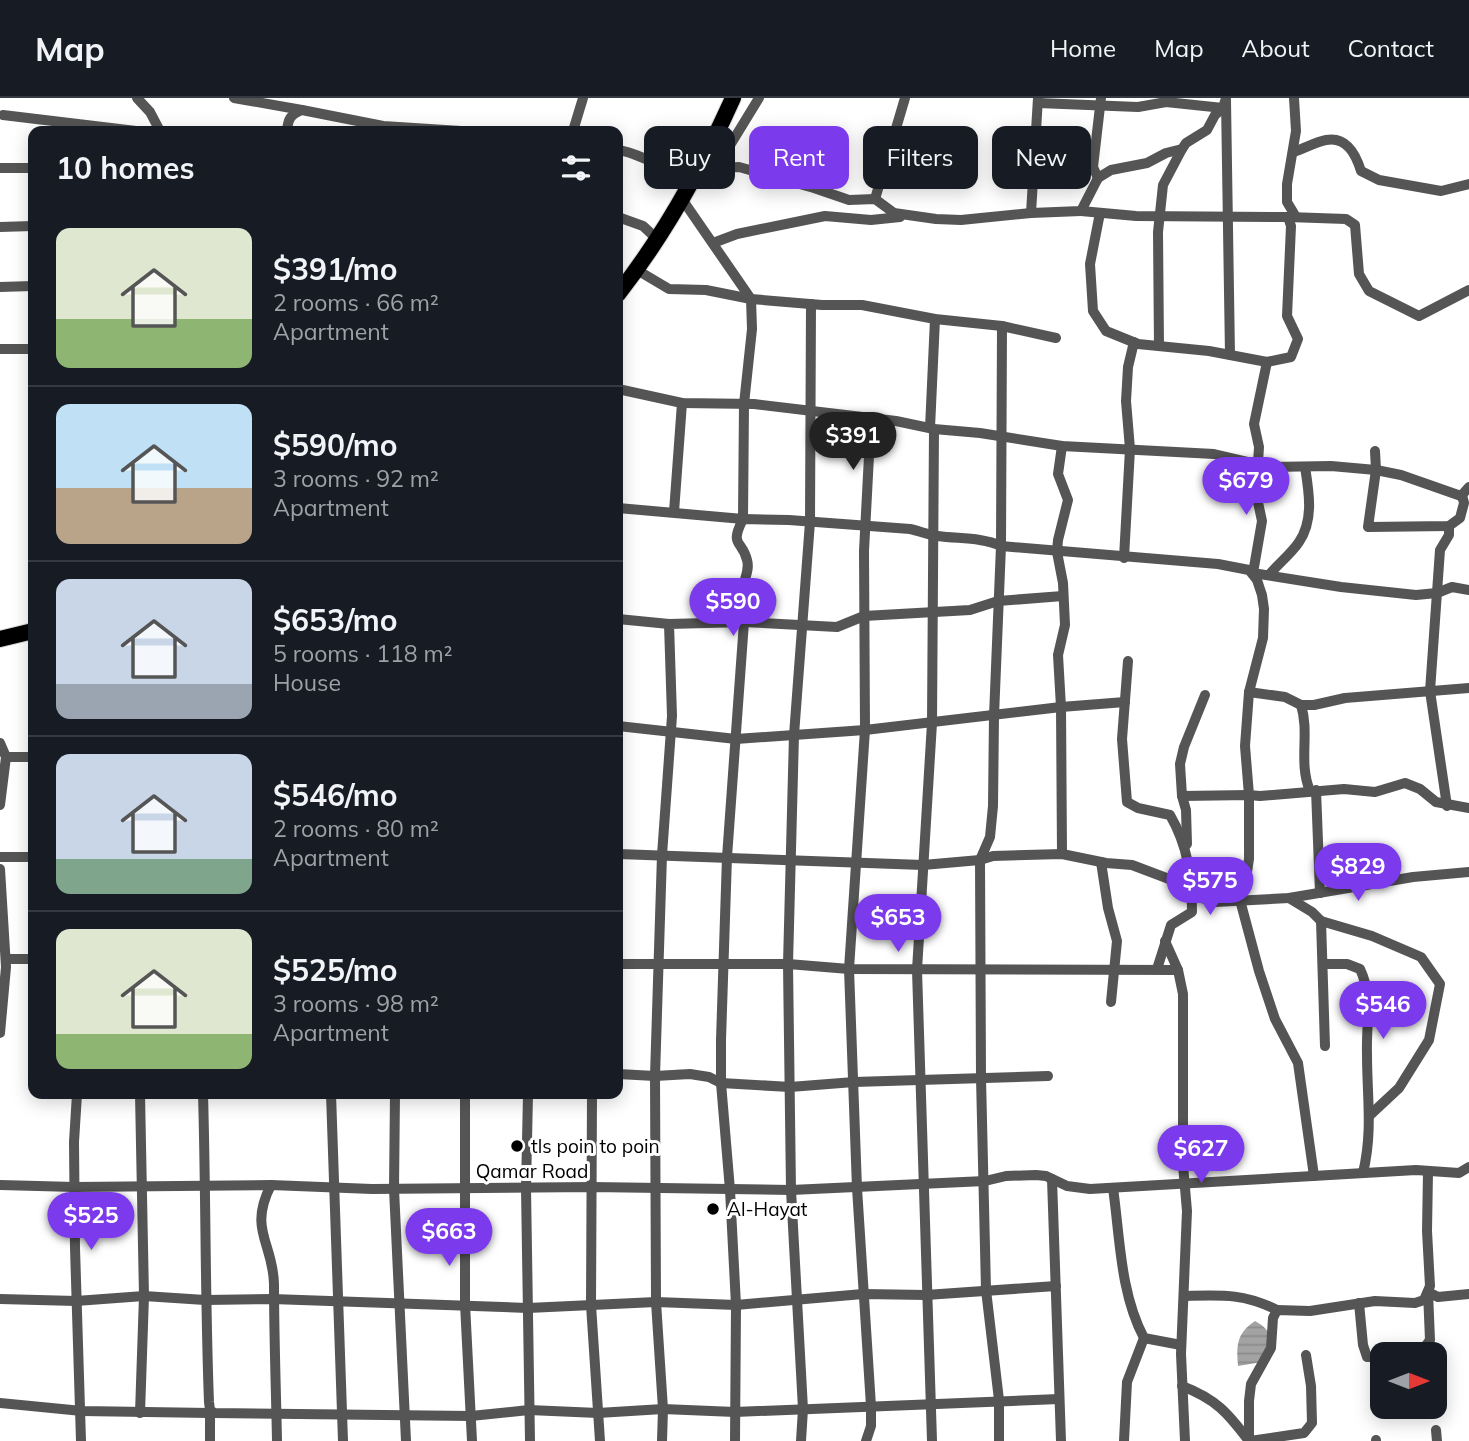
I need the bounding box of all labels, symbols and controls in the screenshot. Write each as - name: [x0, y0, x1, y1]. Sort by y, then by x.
- text: Map: [35, 28, 105, 69]
- text: Home: [1050, 33, 1116, 63]
- text: Map: [1154, 33, 1204, 63]
- text: About: [1242, 33, 1310, 63]
- text: Contact: [1348, 33, 1434, 63]
- chip: Buy: [644, 126, 735, 189]
- chip: Rent: [749, 126, 849, 189]
- chip: Filters: [863, 126, 978, 189]
- chip: New: [992, 126, 1091, 189]
- text: 10 homes: [56, 149, 195, 187]
- icon: filters: [557, 149, 595, 187]
- text: $391/mo: [273, 250, 397, 288]
- icon: home: [112, 256, 196, 340]
- text: 2 rooms · 66 m²: [273, 288, 439, 317]
- text: Apartment: [273, 317, 389, 346]
- pin: $391: [812, 412, 894, 472]
- text: $391: [825, 420, 881, 449]
- text: $590/mo: [273, 426, 397, 464]
- icon: home: [112, 432, 196, 516]
- pin: $679: [1205, 458, 1287, 517]
- text: 3 rooms · 92 m²: [273, 464, 439, 493]
- text: $679: [1218, 465, 1274, 494]
- text: Apartment: [273, 493, 389, 522]
- pin: $590: [692, 578, 774, 638]
- text: $590: [705, 586, 761, 615]
- text: $653/mo: [273, 601, 397, 639]
- icon: home: [112, 607, 196, 691]
- text: 5 rooms · 118 m²: [273, 639, 453, 668]
- text: House: [273, 668, 341, 697]
- text: $546/mo: [273, 776, 397, 814]
- icon: home: [112, 782, 196, 866]
- text: 2 rooms · 80 m²: [273, 814, 439, 843]
- text: Apartment: [273, 843, 389, 872]
- pin: $829: [1317, 844, 1399, 903]
- text: $829: [1330, 851, 1386, 880]
- pin: $575: [1169, 858, 1251, 917]
- text: $575: [1182, 865, 1238, 894]
- pin: $653: [857, 894, 939, 954]
- text: $653: [870, 902, 926, 931]
- text: $525/mo: [273, 951, 397, 989]
- icon: home: [112, 957, 196, 1041]
- pin: $546: [1342, 982, 1424, 1041]
- text: 3 rooms · 98 m²: [273, 989, 439, 1018]
- text: $546: [1355, 989, 1411, 1018]
- text: Apartment: [273, 1018, 389, 1047]
- pin: $627: [1160, 1126, 1242, 1185]
- text: $627: [1173, 1133, 1229, 1162]
- place label: tls poin to poin: [531, 1134, 660, 1158]
- marker: tls poin to poin: [509, 1138, 525, 1154]
- street label: Qamar Road: [476, 1159, 588, 1183]
- pin: $525: [50, 1192, 132, 1252]
- place label: Al-Hayat: [727, 1197, 808, 1221]
- text: $525: [63, 1200, 119, 1229]
- marker: Al-Hayat: [705, 1201, 721, 1217]
- pin: $663: [408, 1208, 490, 1268]
- text: $663: [421, 1216, 477, 1245]
- north arrow: [1370, 1342, 1447, 1419]
- map controls: [1370, 1342, 1447, 1419]

